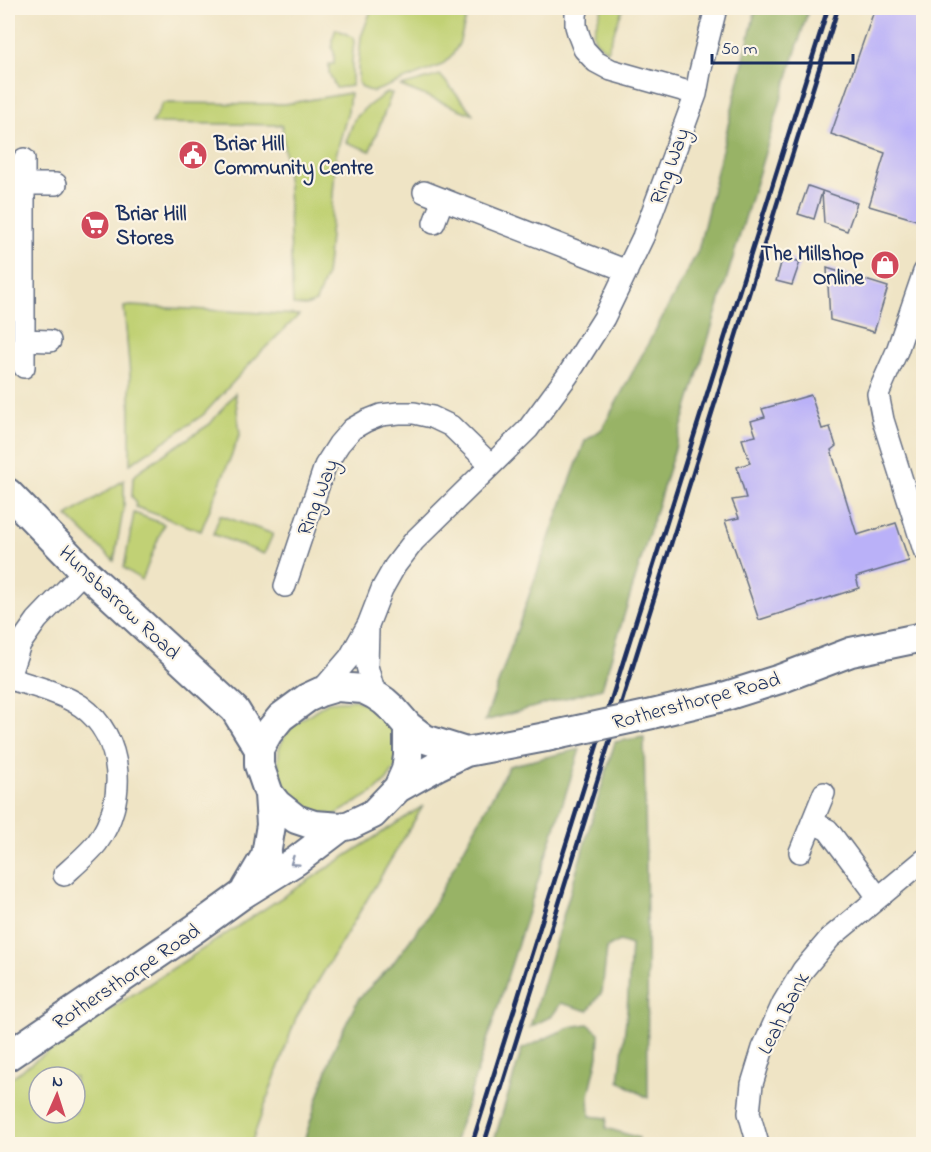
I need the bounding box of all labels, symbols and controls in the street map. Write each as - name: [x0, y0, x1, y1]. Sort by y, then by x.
- scale bar: [712, 27, 853, 65]
- text: 50 m: [721, 37, 758, 63]
- street label: Ring Way: [643, 124, 700, 210]
- place label: Briar Hill Community Centre: [213, 130, 374, 186]
- public building icon: Briar Hill Community Centre: [177, 139, 209, 171]
- place label: Briar Hill Stores: [115, 200, 187, 254]
- supermarket icon: Briar Hill Stores: [79, 209, 111, 241]
- place label: The Millshop Online: [761, 240, 865, 294]
- shop icon: The Millshop Online: [869, 249, 901, 281]
- street label: Ring Way: [291, 455, 349, 541]
- street label: Hunsbarrow Road: [51, 539, 186, 668]
- street label: Rothersthorpe Road: [609, 665, 784, 739]
- one-way arrow: [290, 855, 301, 866]
- street label: Rothersthorpe Road: [47, 917, 207, 1038]
- street label: Leah Bank: [751, 967, 819, 1060]
- north arrow: [27, 1065, 87, 1125]
- text: N: [52, 1070, 64, 1094]

